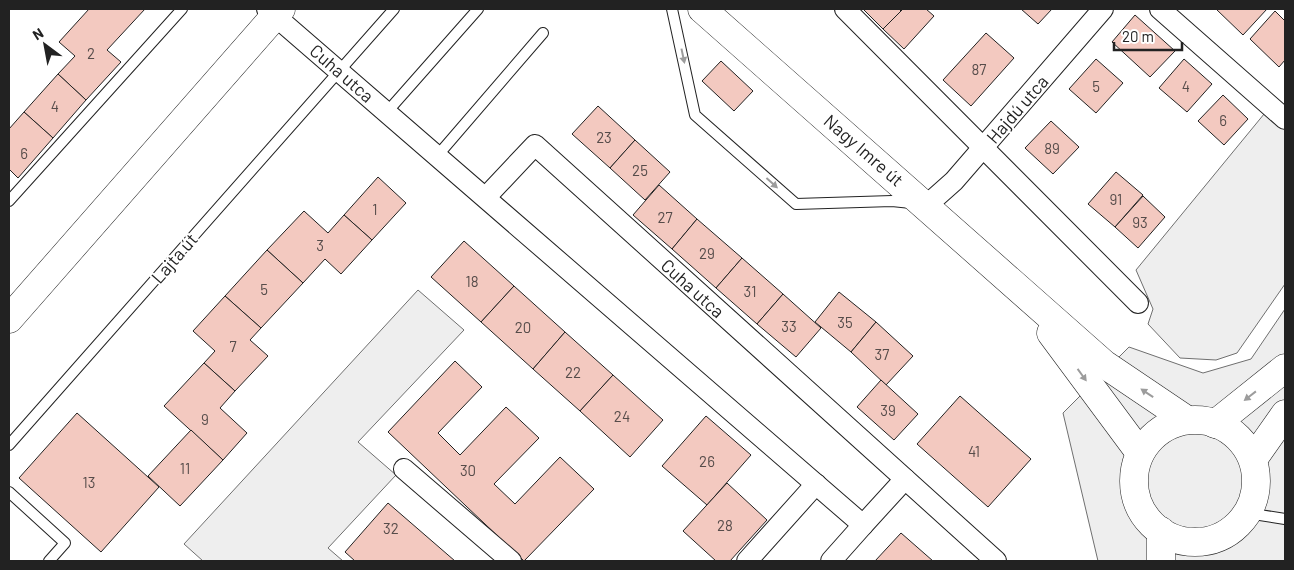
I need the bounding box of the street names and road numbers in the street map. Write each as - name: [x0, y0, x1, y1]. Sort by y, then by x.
- street label: Cuha utca: [306, 39, 378, 107]
- street label: Hajdú utca: [981, 70, 1053, 148]
- street label: Nagy Imre út: [820, 109, 908, 191]
- street label: Lajta út: [146, 228, 202, 288]
- street label: Cuha utca: [657, 254, 729, 322]

